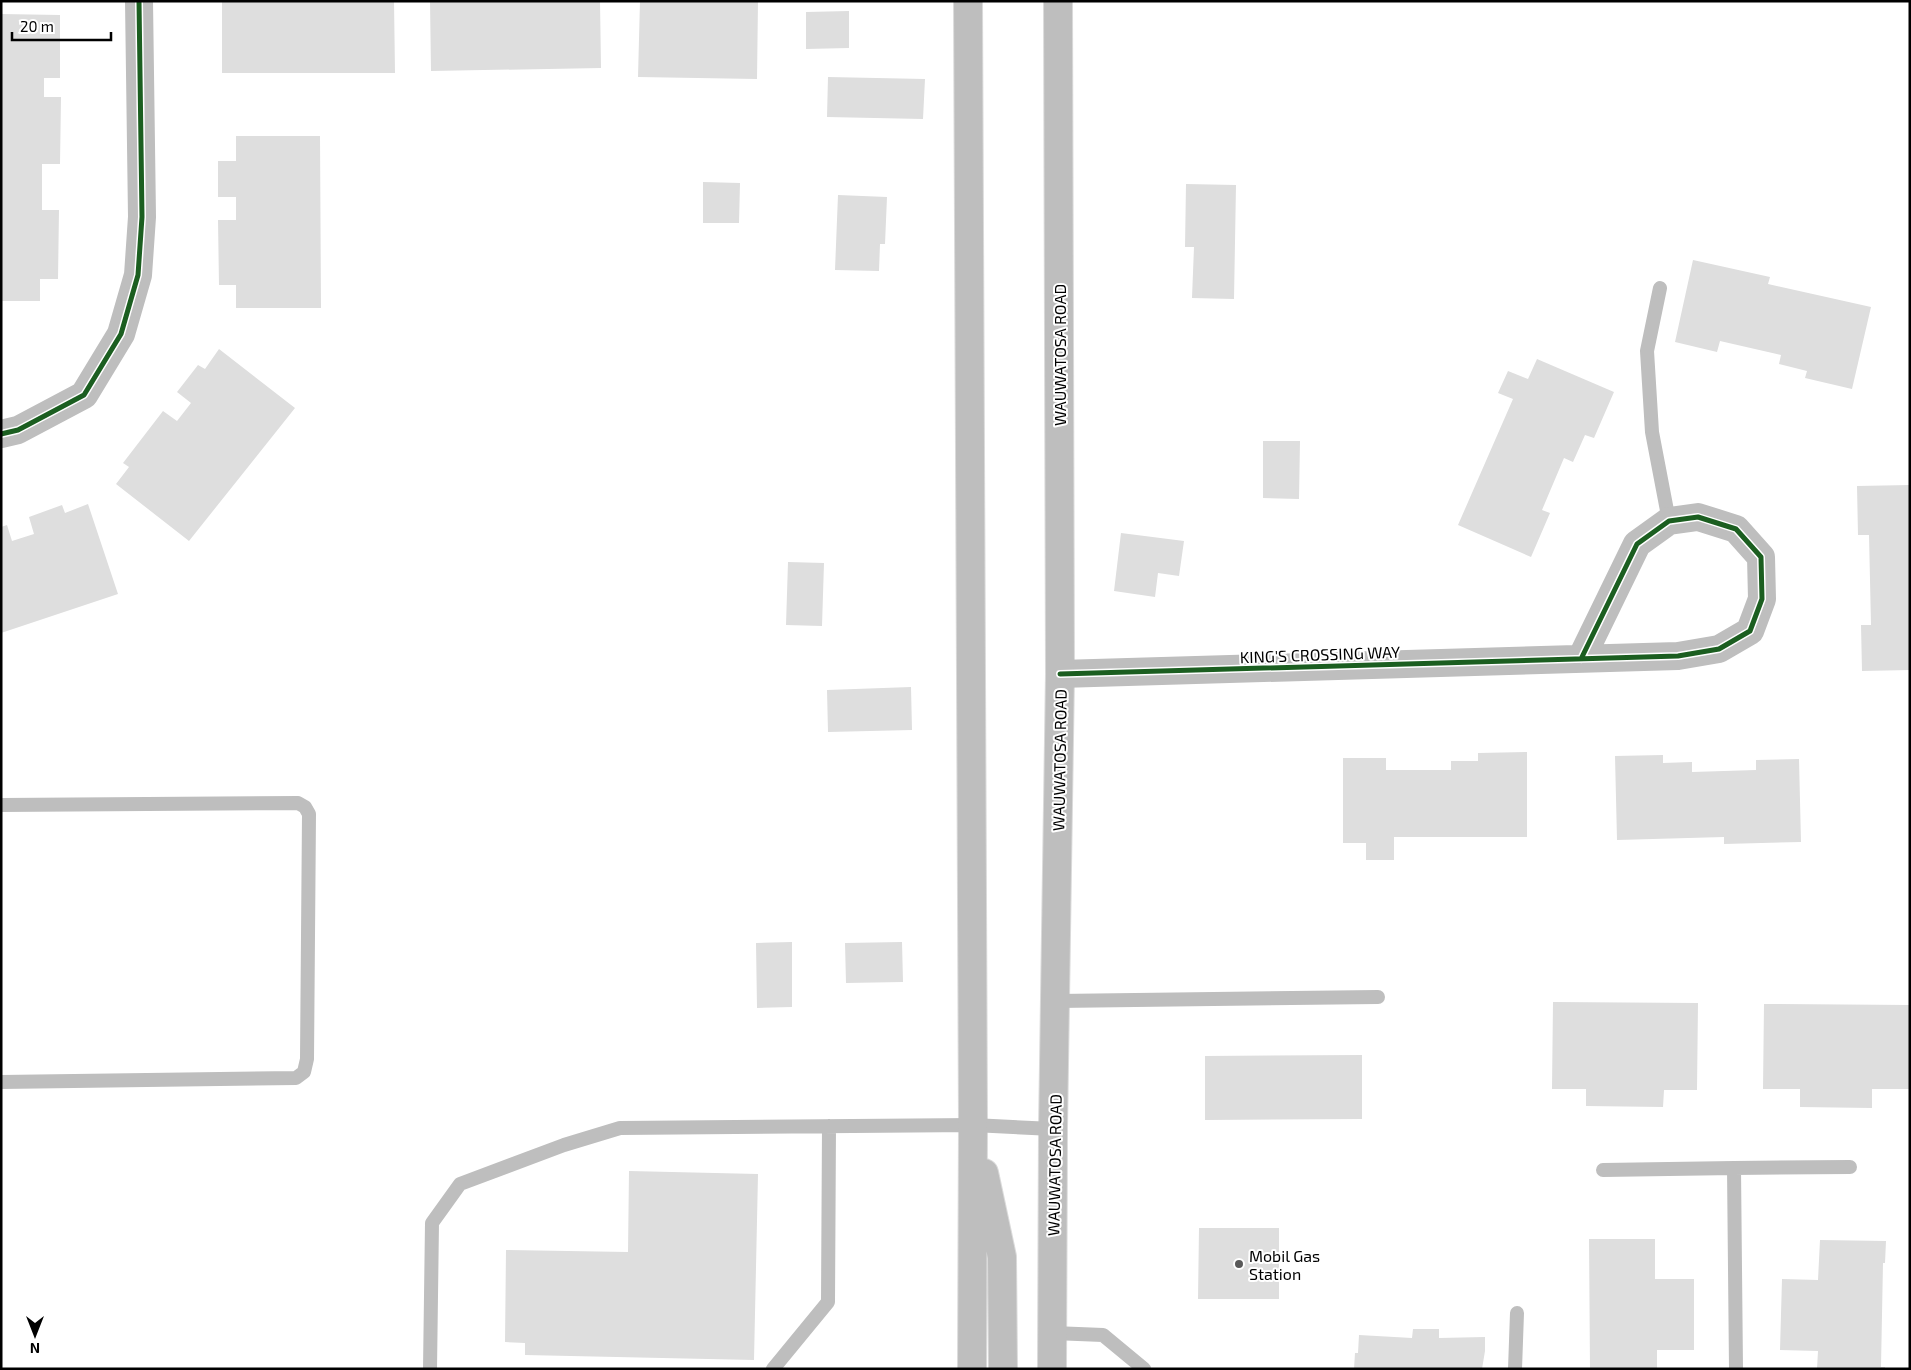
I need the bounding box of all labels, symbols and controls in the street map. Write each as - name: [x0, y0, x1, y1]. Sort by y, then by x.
- scale bar: [12, 10, 111, 42]
- text: 20 m: [20, 17, 54, 35]
- street label: WAUWATOSA ROAD: [1050, 284, 1069, 426]
- street label: KING'S CROSSING WAY: [1240, 642, 1400, 666]
- street label: WAUWATOSA ROAD: [1048, 689, 1070, 831]
- street label: WAUWATOSA ROAD: [1043, 1094, 1065, 1236]
- place label: Mobil Gas Station: [1249, 1246, 1320, 1283]
- marker: Mobil Gas Station: [1233, 1258, 1245, 1270]
- north arrow: [10, 1310, 60, 1360]
- text: N: [30, 1340, 40, 1357]

